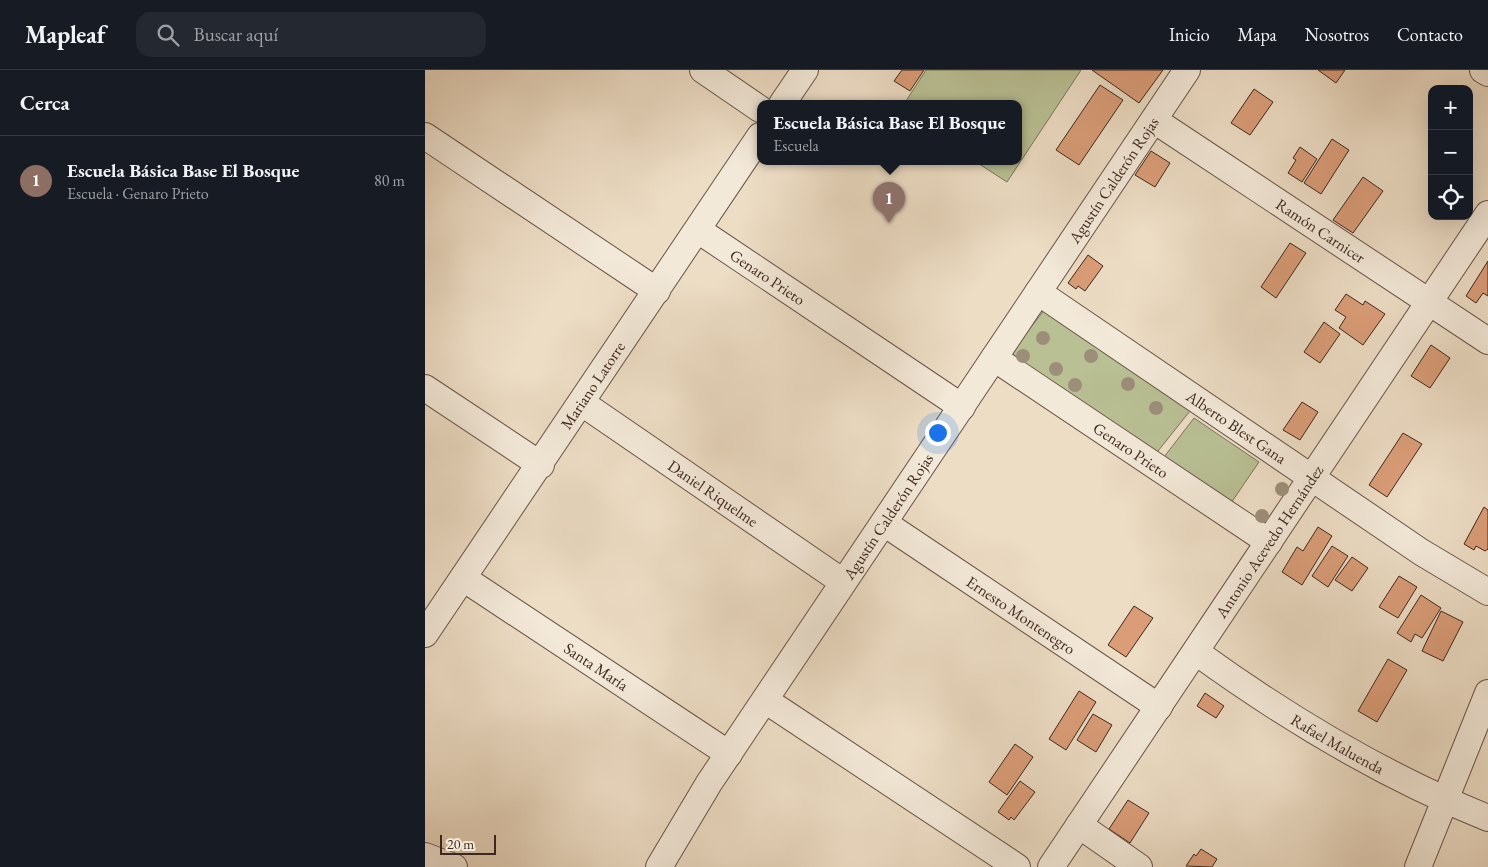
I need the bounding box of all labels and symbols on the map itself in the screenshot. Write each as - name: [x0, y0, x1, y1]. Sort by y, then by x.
- street label: Agustín Calderón Rojas: [1063, 113, 1164, 248]
- pin: 1: [873, 182, 905, 223]
- street label: Ramón Carnicer: [1272, 194, 1370, 268]
- street label: Genaro Prieto: [726, 244, 809, 310]
- street label: Mariano Latorre: [556, 337, 630, 433]
- street label: Alberto Blest Gana: [1181, 385, 1291, 469]
- street label: Genaro Prieto: [1089, 417, 1173, 483]
- your location: [925, 420, 951, 446]
- street label: Agustín Calderón Rojas: [838, 449, 938, 584]
- street label: Daniel Riquelme: [664, 455, 762, 532]
- street label: Antonio Acevedo Hernández: [1210, 461, 1328, 623]
- street label: Ernesto Montenegro: [962, 571, 1080, 659]
- street label: Santa María: [560, 638, 633, 696]
- street label: Rafael Maluenda: [1287, 709, 1388, 780]
- scale bar: [440, 832, 496, 855]

